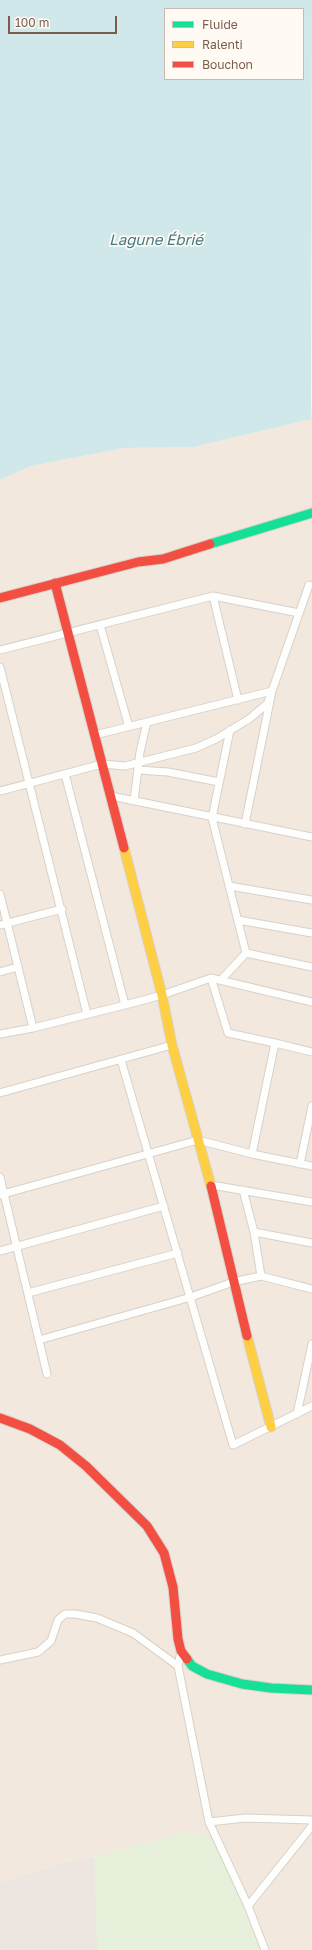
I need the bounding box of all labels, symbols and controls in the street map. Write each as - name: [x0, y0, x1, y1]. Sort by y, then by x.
- scale bar: [10, 8, 119, 34]
- legend: [164, 8, 304, 80]
- text: 100 m: [15, 15, 49, 30]
- text: Fluide: [202, 17, 238, 32]
- text: Ralenti: [202, 37, 243, 52]
- text: Bouchon: [202, 57, 253, 72]
- water label: Lagune Ébrié: [109, 231, 203, 249]

